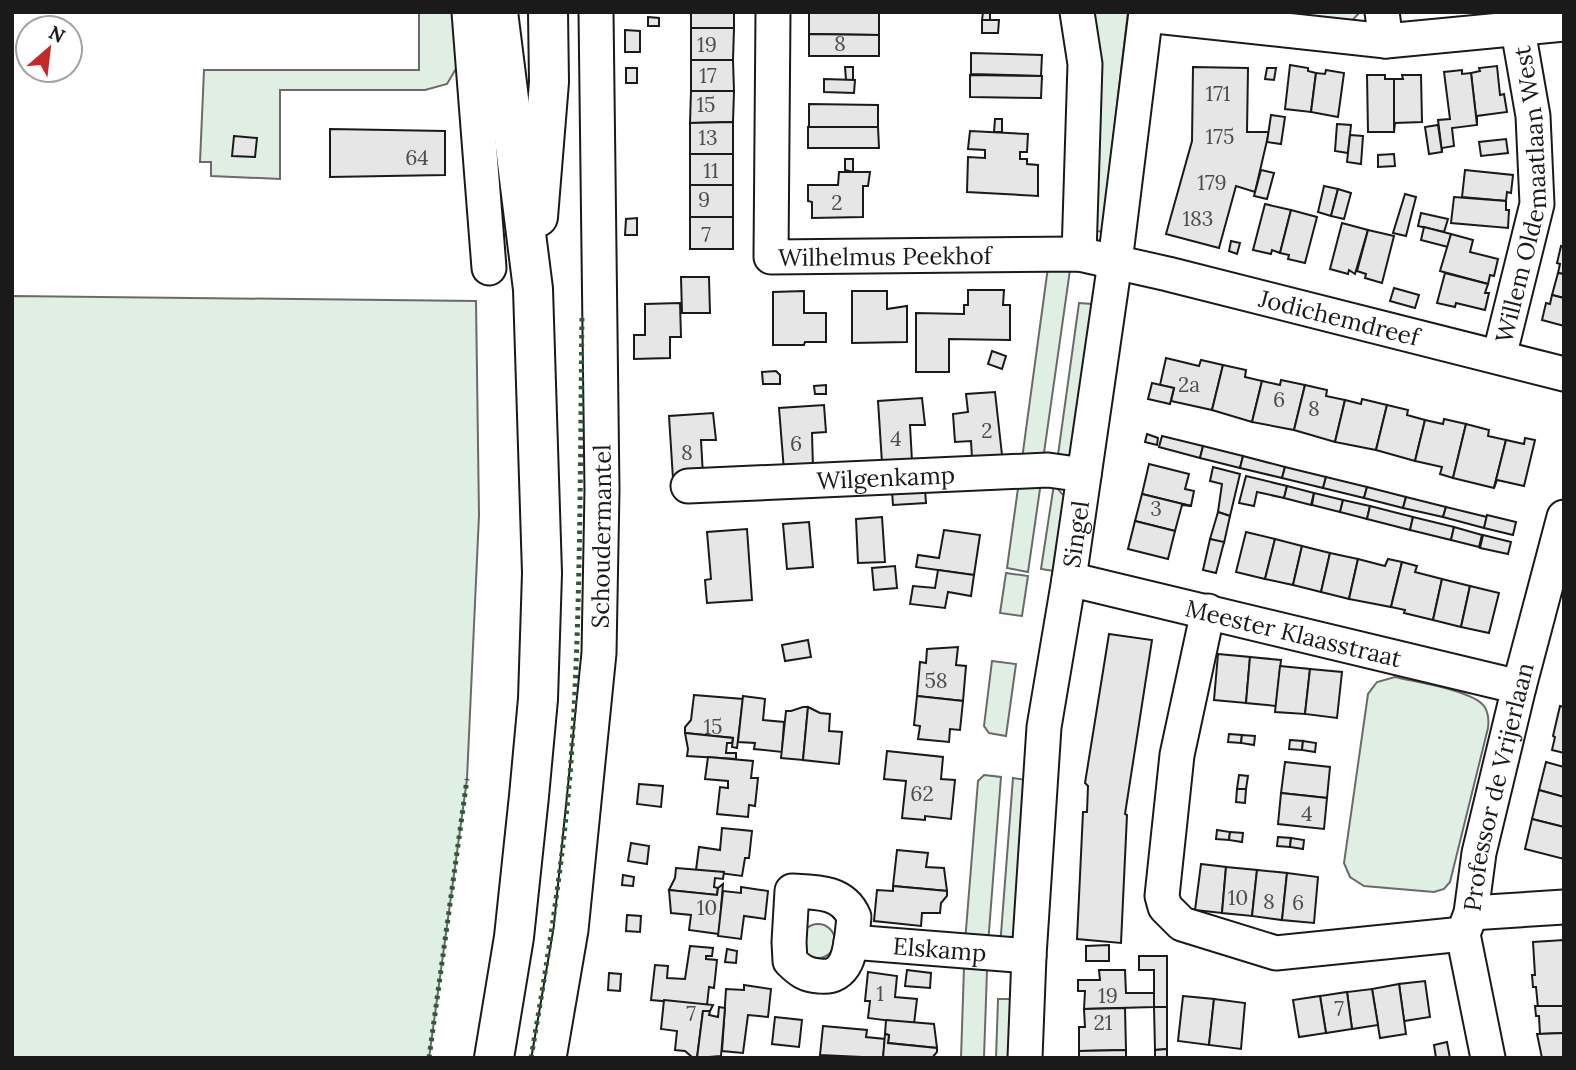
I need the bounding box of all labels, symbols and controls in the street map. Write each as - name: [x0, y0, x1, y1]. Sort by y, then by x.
- north arrow: [14, 14, 84, 84]
- text: N: [45, 20, 69, 48]
- house number: 8: [834, 30, 846, 57]
- house number: 19: [697, 31, 717, 58]
- street label: Willem Oldemaatlaan West: [1488, 43, 1553, 346]
- house number: 17: [699, 62, 717, 89]
- house number: 171: [1206, 80, 1230, 107]
- house number: 15: [696, 91, 716, 118]
- house number: 175: [1206, 123, 1234, 150]
- house number: 13: [698, 124, 718, 151]
- house number: 64: [405, 144, 429, 171]
- house number: 11: [703, 157, 719, 184]
- house number: 179: [1197, 169, 1227, 196]
- house number: 9: [698, 186, 710, 213]
- house number: 2: [831, 189, 843, 216]
- house number: 183: [1182, 205, 1214, 232]
- house number: 7: [701, 221, 711, 248]
- street label: Wilhelmus Peekhof: [778, 239, 994, 272]
- street label: Jodichemdreef: [1255, 282, 1425, 353]
- house number: 2a: [1178, 371, 1200, 398]
- house number: 6: [1273, 386, 1285, 413]
- house number: 8: [1308, 395, 1320, 422]
- house number: 2: [981, 417, 993, 444]
- house number: 4: [890, 425, 902, 452]
- house number: 6: [790, 430, 802, 457]
- house number: 8: [681, 439, 693, 466]
- street label: Schoudermantel: [584, 444, 618, 629]
- street label: Wilgenkamp: [816, 459, 956, 496]
- house number: 3: [1150, 495, 1162, 522]
- street label: Singel: [1055, 499, 1096, 570]
- street label: Meester Klaasstraat: [1182, 592, 1406, 674]
- street label: Professor de Vrijerlaan: [1456, 659, 1540, 913]
- house number: 58: [924, 667, 948, 694]
- house number: 15: [703, 713, 723, 740]
- house number: 62: [910, 780, 934, 807]
- house number: 4: [1301, 800, 1313, 827]
- house number: 10: [1228, 884, 1248, 911]
- house number: 8: [1263, 888, 1275, 915]
- house number: 6: [1292, 889, 1304, 916]
- house number: 10: [697, 894, 717, 921]
- street label: Elskamp: [892, 930, 988, 968]
- house number: 1: [876, 980, 884, 1007]
- house number: 19: [1098, 982, 1118, 1009]
- house number: 7: [1334, 995, 1344, 1022]
- house number: 7: [686, 1000, 696, 1027]
- house number: 21: [1094, 1009, 1112, 1036]

